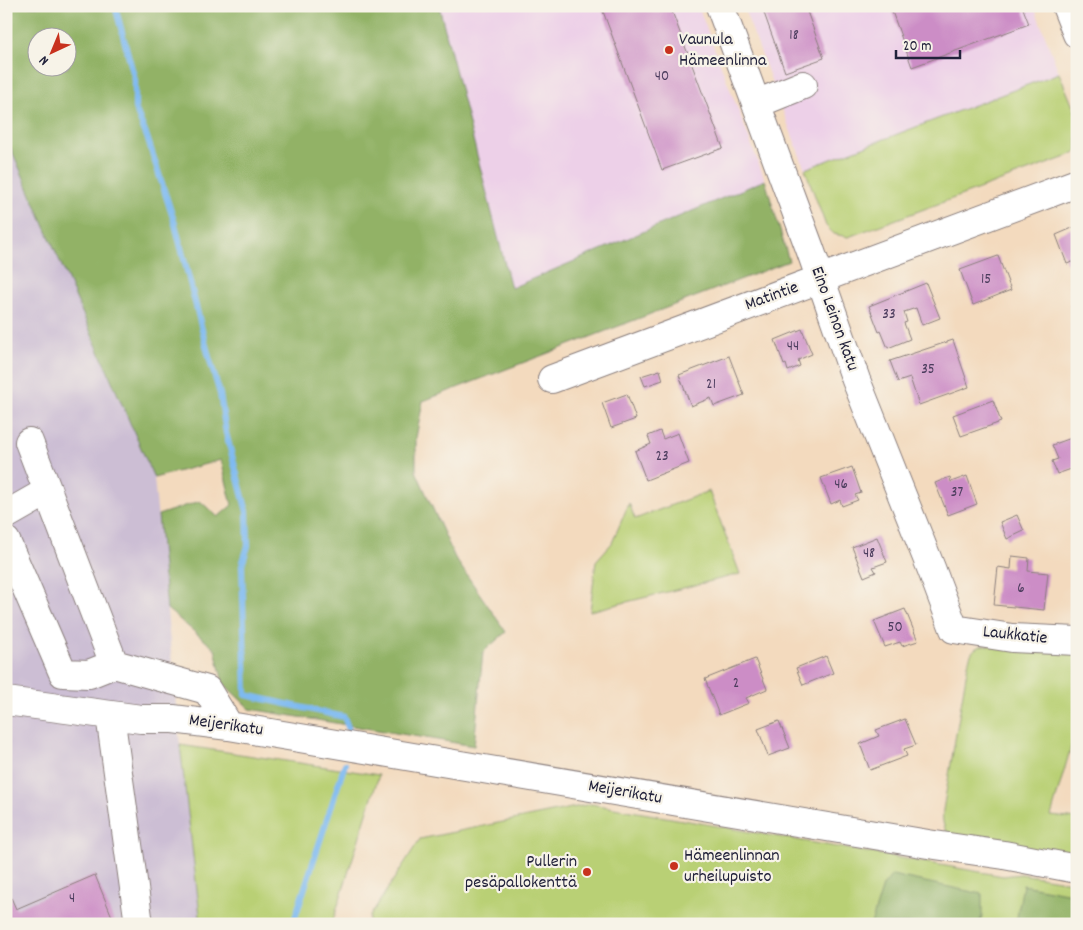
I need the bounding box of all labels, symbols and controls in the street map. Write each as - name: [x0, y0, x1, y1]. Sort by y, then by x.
- house number: 18: [789, 25, 799, 47]
- north arrow: [28, 28, 78, 78]
- place label: Vaunula Hämeenlinna: [679, 28, 767, 74]
- scale bar: [896, 28, 959, 60]
- text: 20 m: [903, 36, 931, 58]
- marker: Vaunula Hämeenlinna: [663, 44, 675, 56]
- text: N: [35, 50, 54, 70]
- house number: 40: [655, 66, 669, 88]
- street label: Eino Leinon katu: [804, 263, 864, 375]
- house number: 15: [981, 269, 991, 291]
- street label: Matintie: [742, 276, 802, 318]
- house number: 33: [882, 304, 896, 326]
- house number: 44: [787, 336, 799, 358]
- house number: 35: [921, 359, 935, 381]
- house number: 21: [706, 374, 716, 396]
- house number: 23: [655, 446, 669, 468]
- house number: 46: [834, 474, 848, 496]
- house number: 37: [951, 482, 963, 504]
- house number: 48: [863, 543, 875, 565]
- house number: 6: [1017, 578, 1025, 600]
- house number: 50: [887, 617, 903, 639]
- street label: Laukkatie: [982, 620, 1049, 652]
- house number: 2: [733, 673, 739, 695]
- street label: Meijerikatu: [187, 708, 265, 744]
- street label: Meijerikatu: [586, 774, 664, 812]
- place label: Hämeenlinnan urheilupuisto: [684, 844, 780, 890]
- place label: Pullerin pesäpallokenttä: [465, 850, 577, 896]
- marker: Hämeenlinnan urheilupuisto: [668, 860, 680, 872]
- marker: Pullerin pesäpallokenttä: [581, 866, 593, 878]
- house number: 4: [69, 888, 75, 910]

